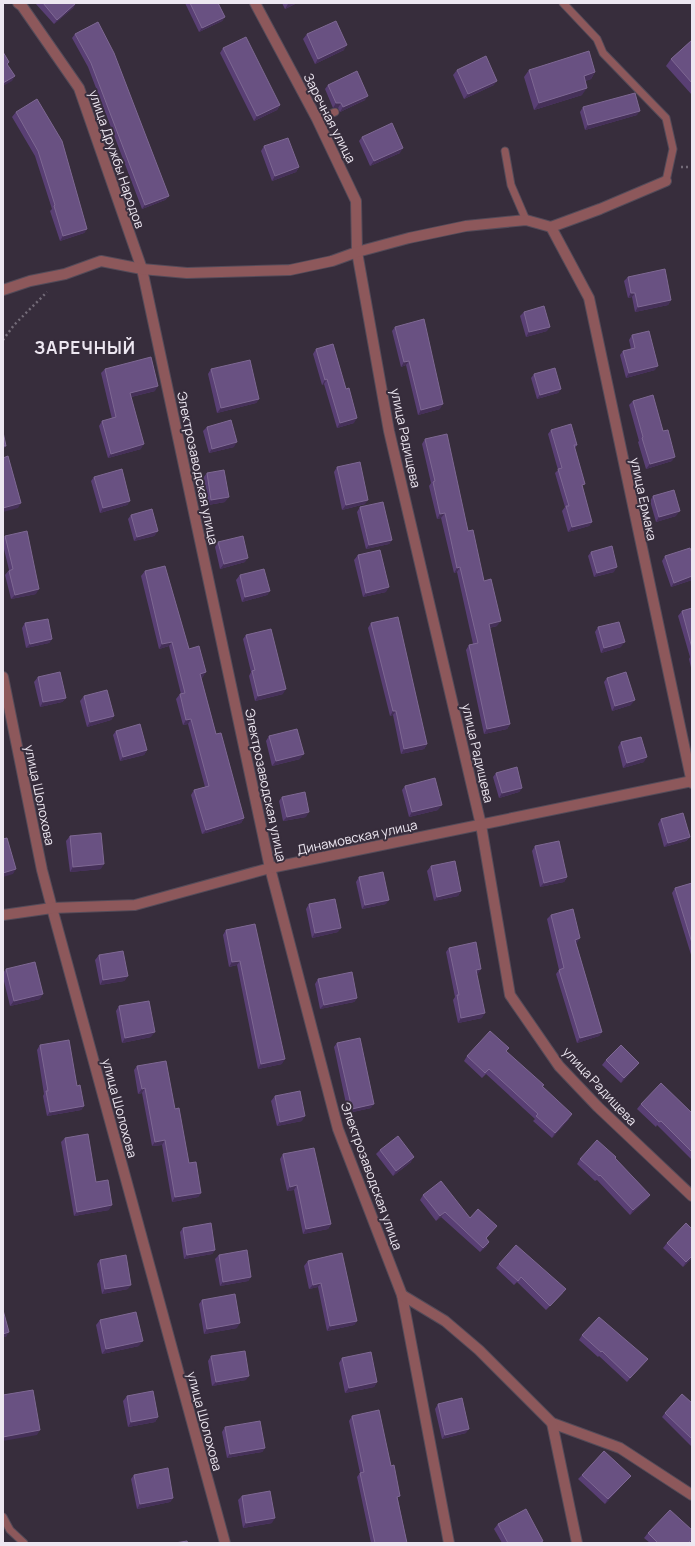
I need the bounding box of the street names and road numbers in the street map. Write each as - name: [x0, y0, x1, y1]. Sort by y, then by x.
- street label: Заречная улица: [300, 70, 360, 166]
- street label: улица Дружбы Народов: [85, 87, 149, 231]
- street label: улица Радищева: [387, 387, 425, 489]
- street label: Электрозаводская улица: [173, 390, 223, 546]
- street label: улица Ермака: [626, 456, 662, 542]
- street label: улица Радищева: [458, 702, 498, 804]
- street label: Электрозаводская улица: [241, 707, 291, 863]
- street label: улица Шолохова: [21, 743, 59, 847]
- street label: Динамовская улица: [295, 815, 419, 859]
- street label: улица Радищева: [559, 1043, 641, 1129]
- street label: улица Шолохова: [98, 1056, 142, 1160]
- street label: Электрозаводская улица: [337, 1100, 407, 1252]
- street label: улица Шолохова: [183, 1369, 227, 1473]

